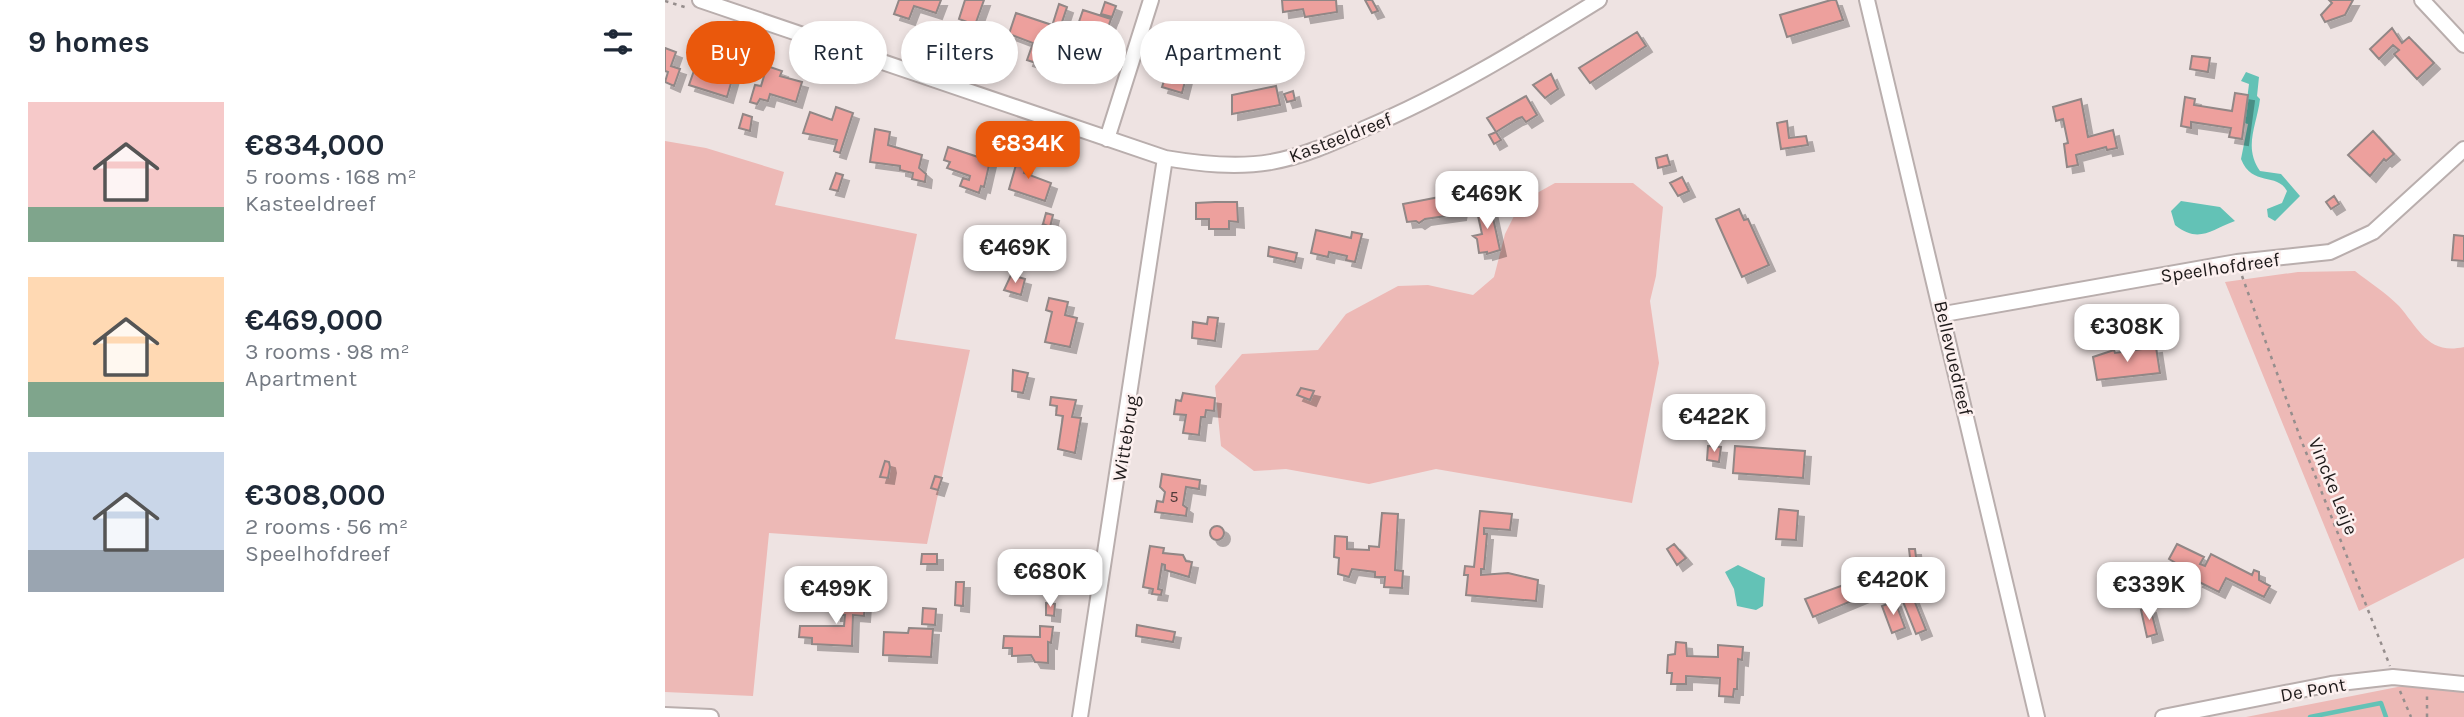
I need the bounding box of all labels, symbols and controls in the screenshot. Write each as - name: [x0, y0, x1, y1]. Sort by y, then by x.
- chip: Buy: [686, 21, 775, 84]
- chip: Rent: [789, 21, 887, 84]
- chip: Filters: [901, 21, 1018, 84]
- chip: New: [1032, 21, 1126, 84]
- chip: Apartment: [1140, 21, 1305, 84]
- icon: filters: [599, 23, 637, 61]
- text: 9 homes: [28, 24, 150, 60]
- street label: Kasteeldreef: [1286, 108, 1395, 168]
- pin: €834K: [979, 122, 1077, 181]
- text: €834,000: [245, 127, 384, 163]
- icon: home: [84, 130, 168, 214]
- text: €834K: [992, 130, 1064, 157]
- text: 5 rooms · 168 m²: [245, 163, 417, 190]
- pin: €469K: [1438, 172, 1536, 231]
- text: €469K: [1451, 180, 1523, 207]
- text: Kasteeldreef: [245, 190, 376, 217]
- pin: €469K: [966, 226, 1064, 285]
- text: €469K: [979, 234, 1051, 261]
- street label: Speelhofdreef: [2159, 249, 2282, 287]
- street label: Bellevuedreef: [1929, 299, 1977, 418]
- text: €469,000: [245, 302, 383, 338]
- pin: €308K: [2078, 304, 2176, 364]
- icon: home: [84, 305, 168, 389]
- text: €308K: [2090, 313, 2164, 340]
- text: 3 rooms · 98 m²: [245, 338, 410, 365]
- text: Apartment: [245, 365, 357, 392]
- street label: Wittebrug: [1108, 393, 1144, 483]
- pin: €422K: [1665, 394, 1763, 454]
- text: €422K: [1678, 403, 1750, 430]
- street label: Vincke Leije: [2304, 435, 2362, 538]
- text: €308,000: [245, 477, 386, 513]
- icon: home: [84, 480, 168, 564]
- house number: 5: [1169, 487, 1179, 506]
- text: 2 rooms · 56 m²: [245, 513, 408, 540]
- text: Speelhofdreef: [245, 540, 390, 567]
- pin: €680K: [1001, 550, 1099, 609]
- text: €680K: [1014, 558, 1087, 585]
- pin: €420K: [1844, 558, 1942, 617]
- pin: €339K: [2100, 562, 2198, 622]
- pin: €499K: [787, 566, 885, 626]
- text: €420K: [1857, 566, 1929, 593]
- text: €339K: [2113, 571, 2185, 598]
- text: €499K: [800, 575, 872, 602]
- street label: De Pont: [2279, 673, 2348, 707]

